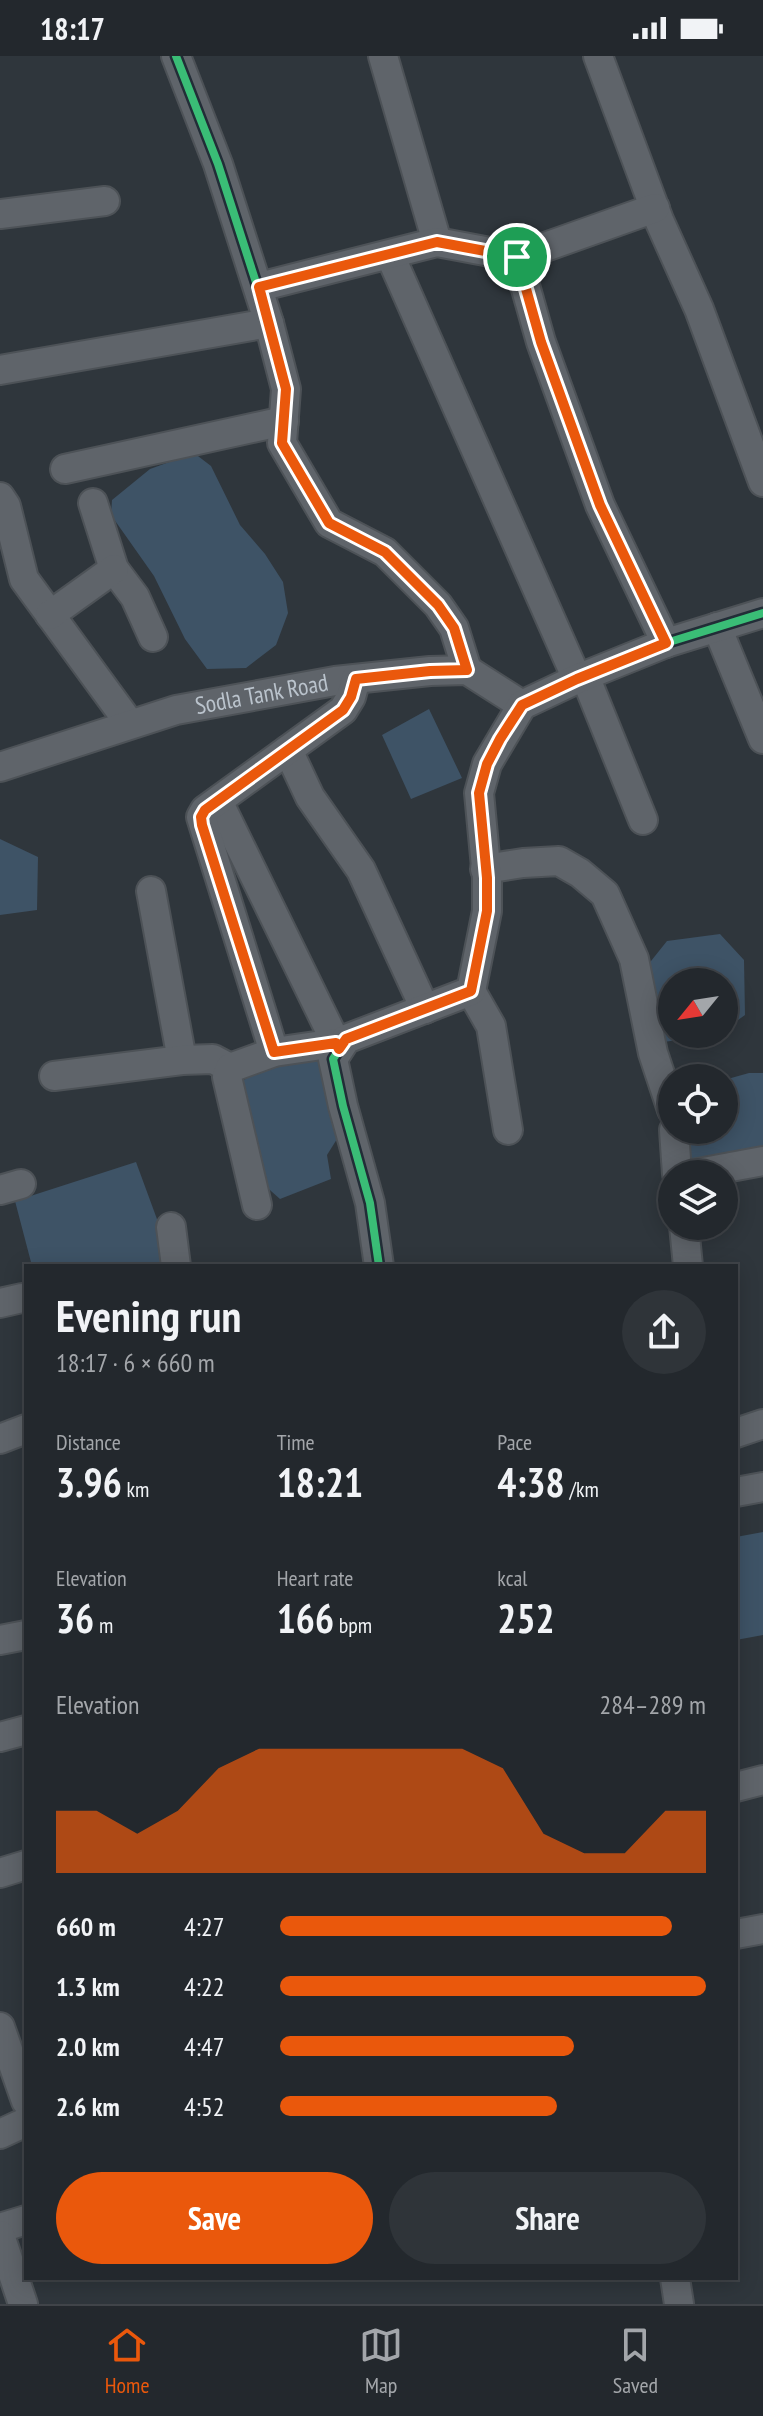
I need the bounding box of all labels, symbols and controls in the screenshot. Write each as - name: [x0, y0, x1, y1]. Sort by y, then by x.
- text: 18:17: [40, 9, 105, 48]
- pin: [483, 223, 551, 291]
- icon: arrive: [495, 235, 539, 279]
- street label: Sodla Tank Road: [193, 667, 330, 721]
- north arrow: [658, 968, 738, 1048]
- map controls: [658, 968, 738, 1240]
- button: locate: [658, 1064, 738, 1144]
- button: layers: [658, 1160, 738, 1240]
- text: Evening run: [56, 1287, 241, 1344]
- button: share: [622, 1290, 706, 1374]
- text: 18:17 · 6 × 660 m: [56, 1346, 215, 1379]
- text: Distance: [56, 1428, 121, 1456]
- text: Time: [277, 1428, 315, 1456]
- text: Pace: [497, 1428, 532, 1456]
- text: 3.96: [56, 1456, 122, 1508]
- text: 18:21: [277, 1456, 363, 1508]
- text: 4:38: [497, 1456, 565, 1508]
- text: km: [122, 1475, 149, 1503]
- text: /km: [565, 1475, 599, 1503]
- text: Elevation: [56, 1564, 127, 1592]
- text: Heart rate: [277, 1564, 353, 1592]
- text: kcal: [497, 1564, 527, 1592]
- text: 36: [56, 1592, 94, 1644]
- text: 166: [277, 1592, 334, 1644]
- text: 252: [497, 1592, 555, 1644]
- text: m: [94, 1611, 113, 1639]
- text: bpm: [334, 1611, 372, 1639]
- text: Elevation: [56, 1688, 139, 1721]
- text: 284–289 m: [600, 1688, 706, 1721]
- text: 660 m: [56, 1910, 116, 1943]
- text: 4:27: [184, 1910, 224, 1943]
- text: 1.3 km: [56, 1970, 120, 2003]
- text: 4:22: [184, 1970, 224, 2003]
- text: 2.0 km: [56, 2030, 120, 2063]
- text: 4:47: [184, 2030, 224, 2063]
- text: 2.6 km: [56, 2090, 120, 2123]
- text: 4:52: [184, 2090, 224, 2123]
- button: Save: [56, 2172, 373, 2264]
- button: Share: [389, 2172, 706, 2264]
- tab: Home: [105, 2323, 150, 2399]
- tab: Map: [359, 2323, 403, 2399]
- tab: Saved: [613, 2323, 658, 2399]

